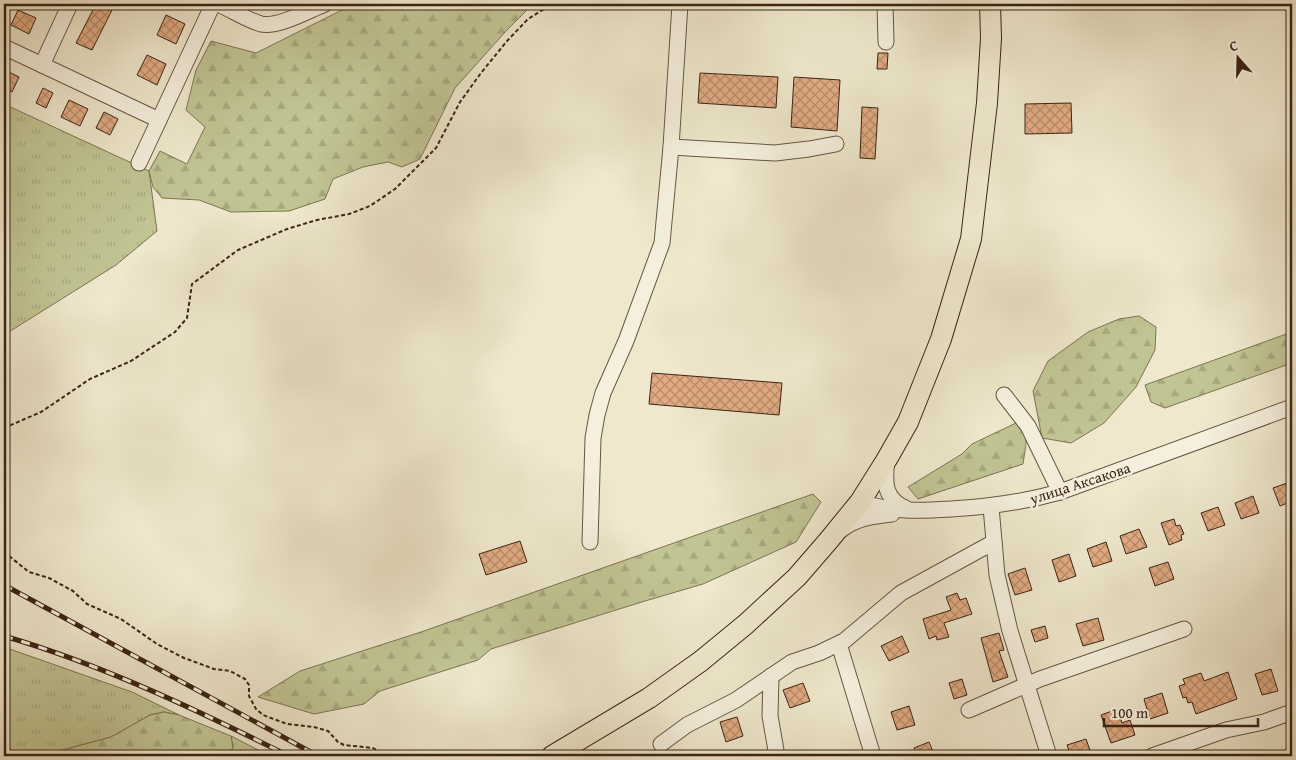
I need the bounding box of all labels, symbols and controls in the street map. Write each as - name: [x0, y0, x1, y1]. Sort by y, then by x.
- north arrow: [1214, 32, 1264, 82]
- text: С: [1226, 35, 1241, 57]
- street label: улица Аксакова: [1026, 457, 1134, 509]
- scale bar: [1104, 695, 1257, 727]
- text: 100 m: [1111, 702, 1149, 723]

